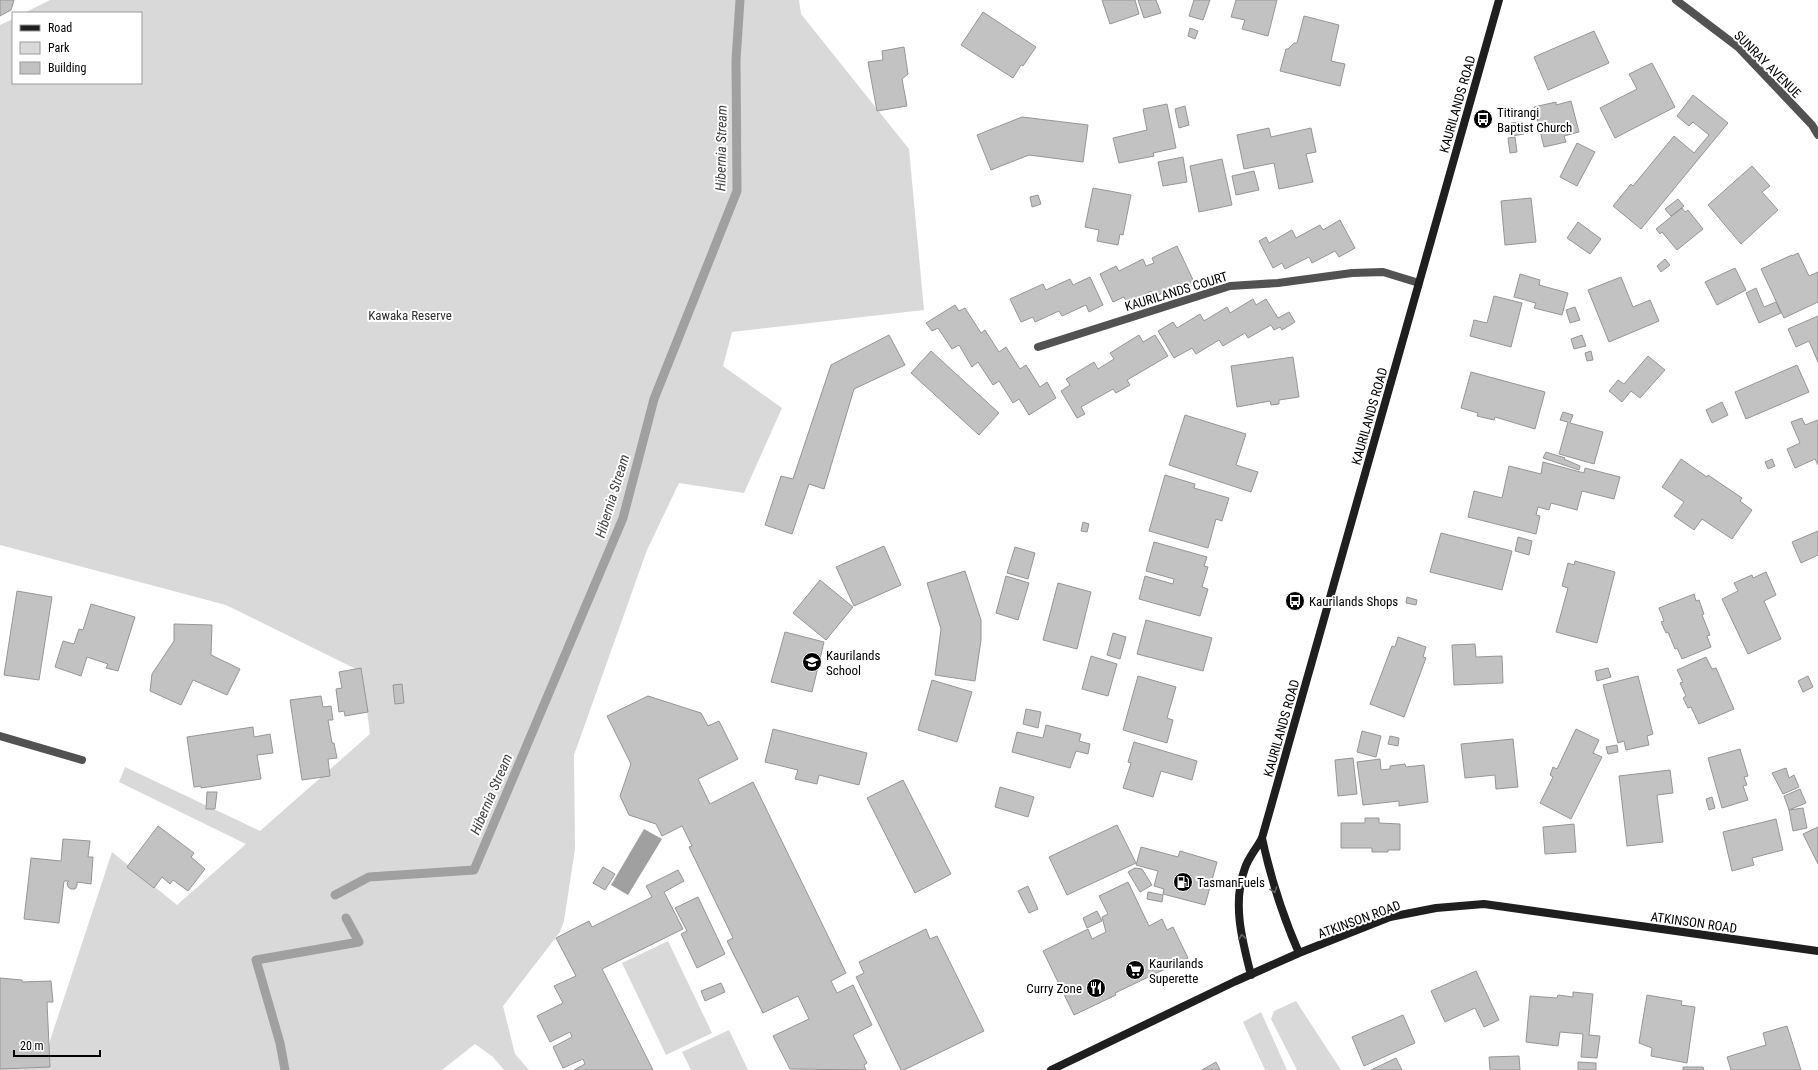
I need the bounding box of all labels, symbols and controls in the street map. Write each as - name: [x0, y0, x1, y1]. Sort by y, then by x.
- legend: [12, 12, 142, 84]
- text: Road: [48, 21, 72, 35]
- street label: SUNRAY AVENUE: [1731, 28, 1804, 101]
- text: Park: [48, 41, 70, 55]
- street label: KAURILANDS ROAD: [1436, 54, 1479, 154]
- text: Building: [48, 61, 86, 75]
- water label: Hibernia Stream: [712, 105, 730, 191]
- place label: Titirangi Baptist Church: [1497, 105, 1572, 135]
- bus stop icon: Titirangi Baptist Church: [1472, 108, 1494, 130]
- street label: KAURILANDS COURT: [1123, 269, 1230, 314]
- park label: Kawaka Reserve: [368, 308, 452, 323]
- street label: KAURILANDS ROAD: [1348, 366, 1391, 466]
- water label: Hibernia Stream: [592, 452, 632, 540]
- bus stop icon: Kaurilands Shops: [1284, 590, 1306, 612]
- place label: Kaurilands Shops: [1309, 594, 1398, 609]
- place label: Kaurilands School: [826, 648, 881, 678]
- school or university icon: Kaurilands School: [801, 651, 823, 673]
- street label: KAURILANDS ROAD: [1260, 678, 1303, 778]
- water label: Hibernia Stream: [467, 751, 515, 837]
- fuel station icon: TasmanFuels: [1172, 871, 1194, 893]
- place label: TasmanFuels: [1197, 875, 1265, 890]
- one-way arrow: [1270, 886, 1278, 893]
- street label: ATKINSON ROAD: [1316, 898, 1403, 941]
- street label: ATKINSON ROAD: [1650, 909, 1738, 936]
- one-way arrow: [1238, 933, 1247, 940]
- place label: Kaurilands Superette: [1149, 956, 1204, 986]
- supermarket icon: Kaurilands Superette: [1124, 959, 1146, 981]
- restaurant icon: Curry Zone: [1085, 977, 1107, 999]
- place label: Curry Zone: [1026, 981, 1082, 996]
- scale bar: [14, 1032, 100, 1058]
- text: 20 m: [20, 1039, 44, 1053]

